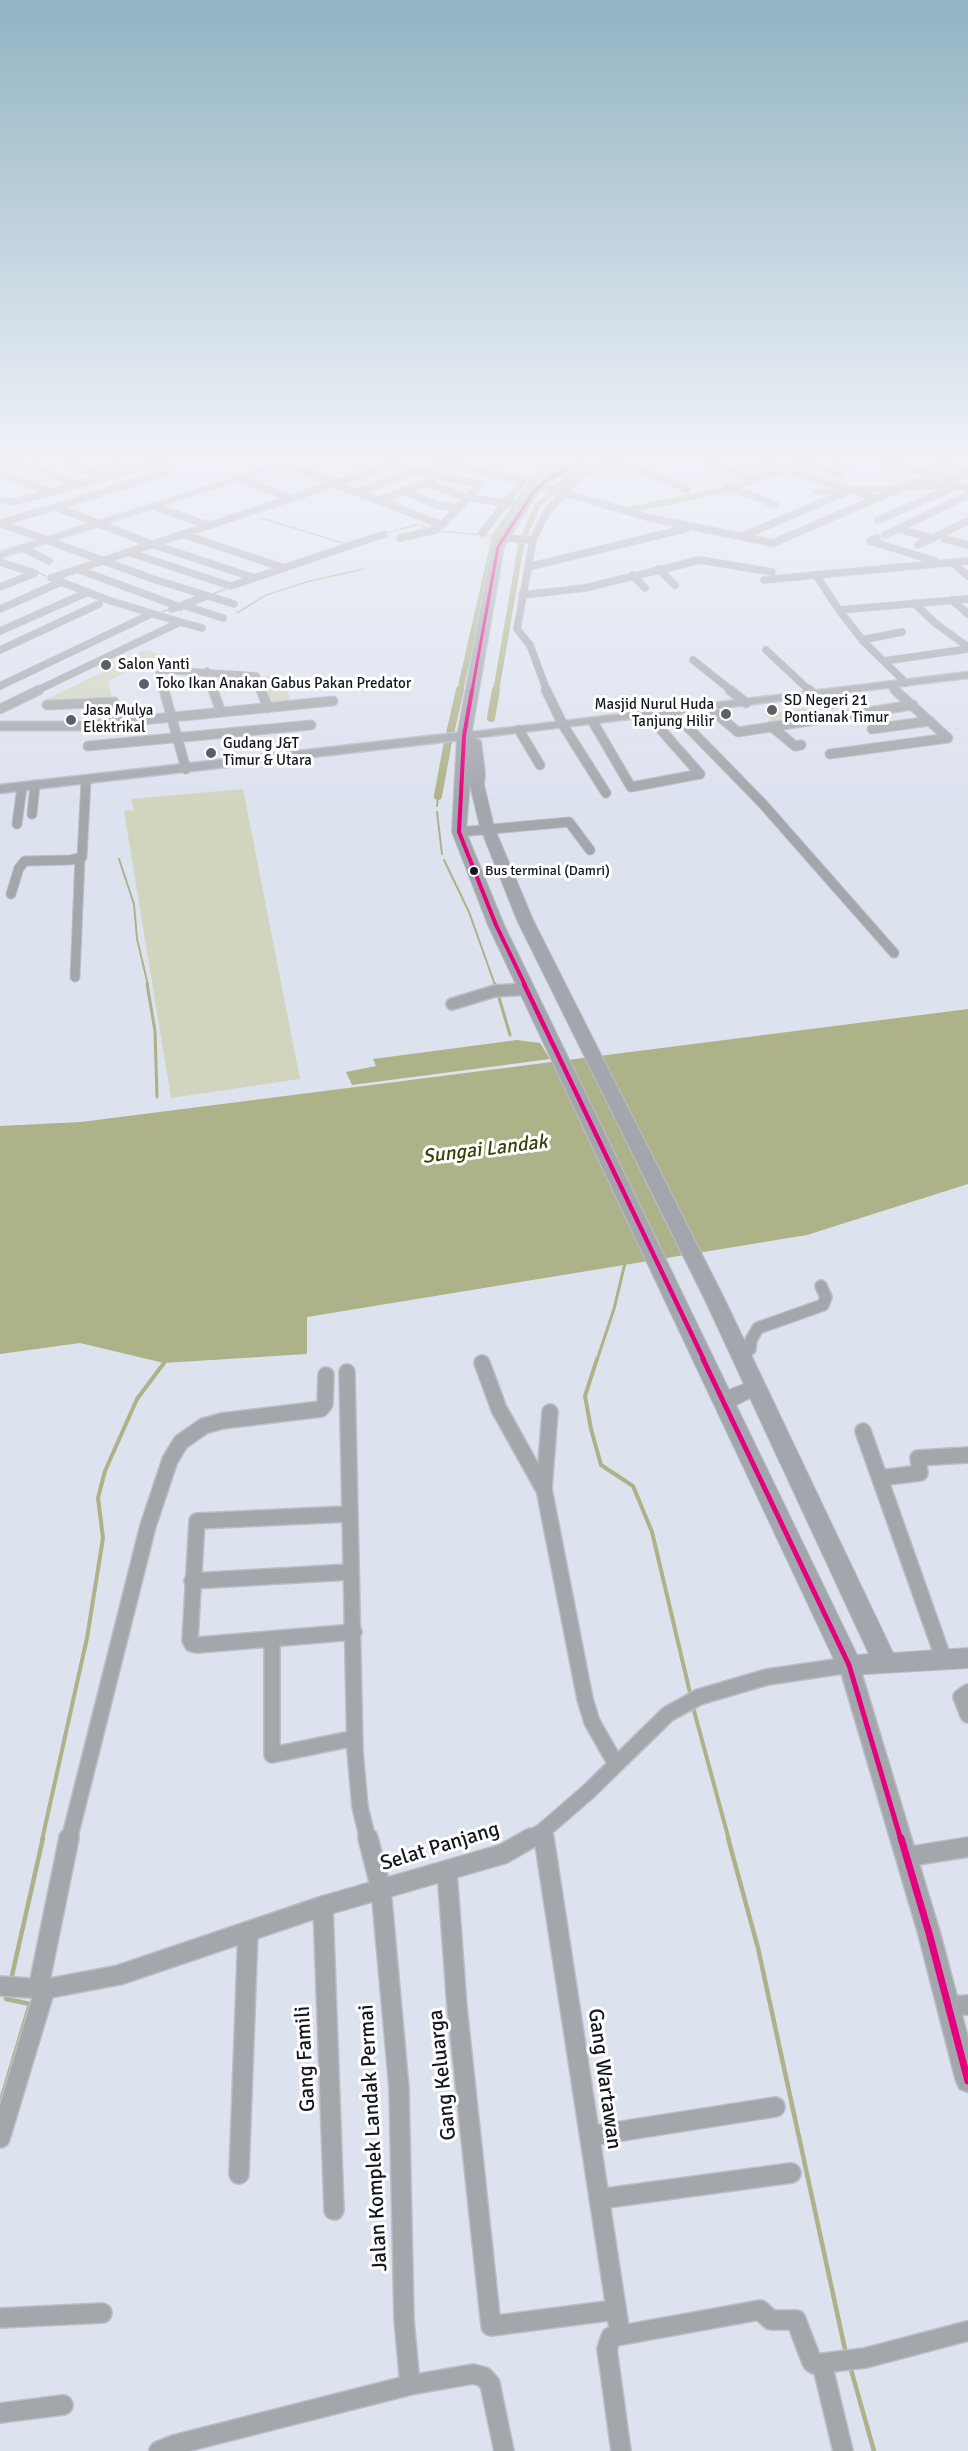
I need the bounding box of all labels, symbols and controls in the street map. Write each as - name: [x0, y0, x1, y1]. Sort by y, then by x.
- place label: Salon Yanti: [118, 656, 190, 674]
- marker: Salon Yanti: [99, 658, 113, 672]
- place label: Toko Ikan Anakan Gabus Pakan Predator: [156, 675, 411, 693]
- marker: Toko Ikan Anakan Gabus Pakan Predator: [137, 677, 151, 691]
- place label: SD Negeri 21 Pontianak Timur: [784, 692, 889, 727]
- place label: Masjid Nurul Huda Tanjung Hilir: [595, 696, 714, 731]
- place label: Jasa Mulya Elektrikal: [83, 702, 153, 737]
- marker: SD Negeri 21 Pontianak Timur: [765, 703, 779, 717]
- marker: Masjid Nurul Huda Tanjung Hilir: [719, 707, 733, 721]
- marker: Jasa Mulya Elektrikal: [64, 713, 78, 727]
- place label: Gudang J&T Timur & Utara: [223, 735, 312, 770]
- marker: Gudang J&T Timur & Utara: [204, 746, 218, 760]
- place label: Bus terminal (Damri): [485, 863, 610, 879]
- marker: Bus terminal (Damri): [468, 865, 480, 877]
- water label: Sungai Landak: [421, 1130, 549, 1170]
- street label: Selat Panjang: [377, 1817, 503, 1877]
- street label: Jalan Komplek Landak Permai: [354, 2004, 394, 2272]
- street label: Gang Famili: [291, 2005, 321, 2113]
- street label: Gang Wartawan: [582, 2007, 626, 2151]
- street label: Gang Keluarga: [424, 2008, 462, 2142]

